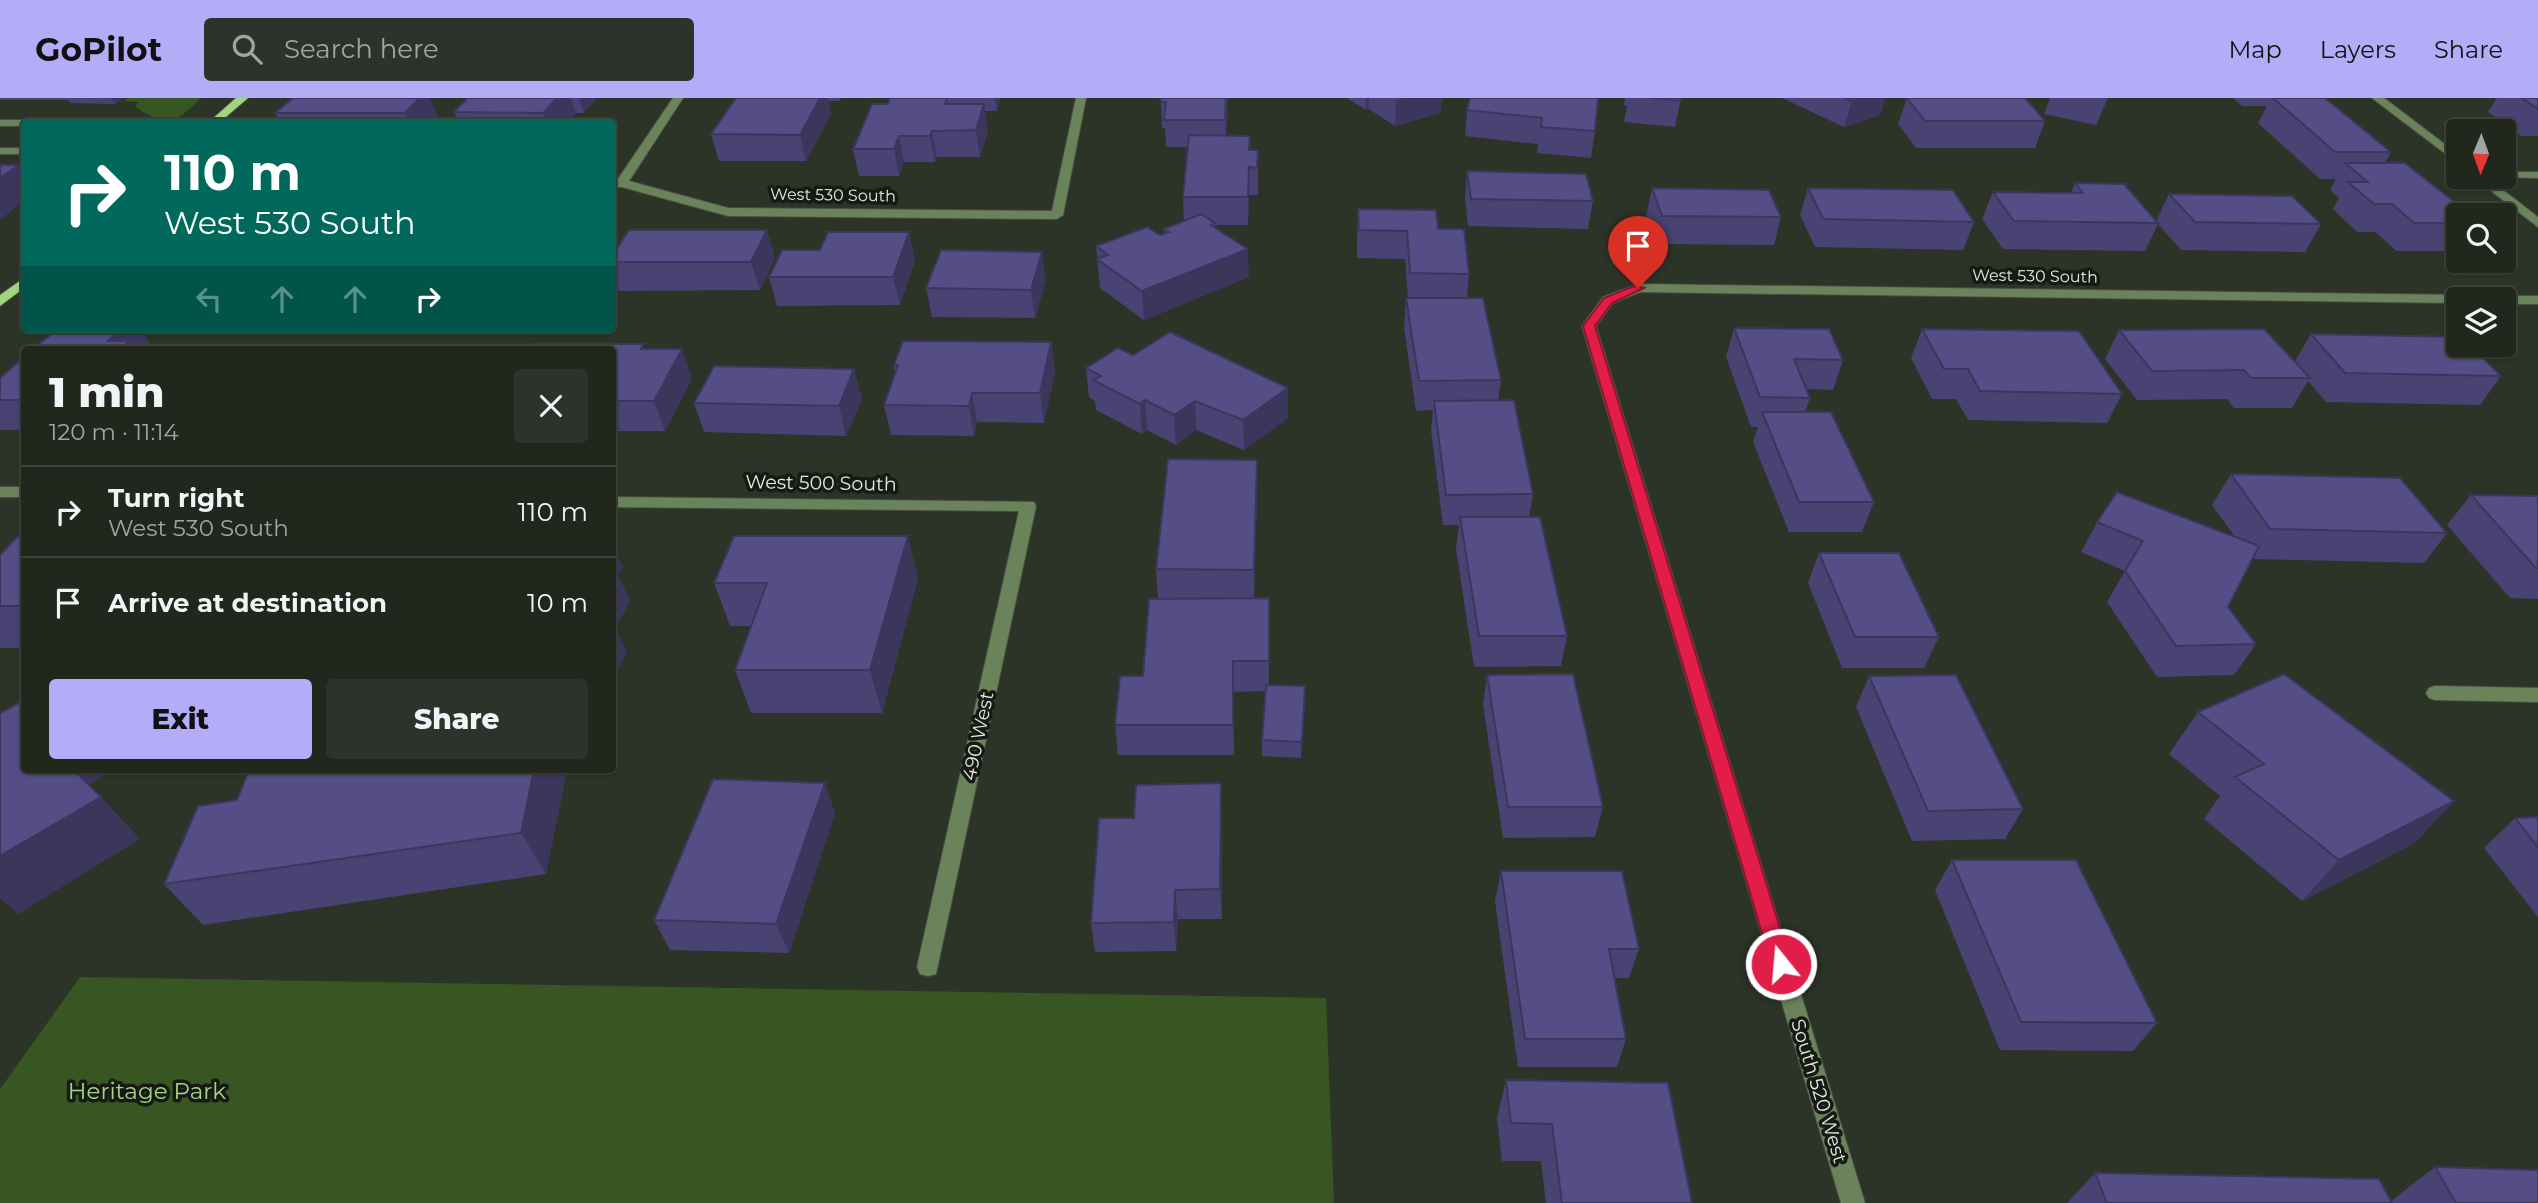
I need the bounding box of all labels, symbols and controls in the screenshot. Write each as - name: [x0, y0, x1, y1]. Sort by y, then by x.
- search box: [204, 18, 694, 81]
- text: GoPilot: [35, 29, 162, 69]
- icon: search: [228, 30, 266, 68]
- text: Search here: [284, 33, 439, 65]
- text: Map: [2228, 35, 2282, 64]
- text: Layers: [2320, 35, 2396, 64]
- text: Share: [2434, 35, 2503, 64]
- north arrow: [2446, 119, 2516, 189]
- map controls: [2446, 119, 2516, 357]
- text: 110 m: [164, 143, 301, 202]
- icon: right: [49, 147, 140, 238]
- street label: West 530 South: [770, 184, 896, 206]
- text: West 530 South: [164, 203, 416, 242]
- button: search: [2446, 203, 2516, 273]
- pin: [1608, 216, 1668, 288]
- icon: arrive: [1619, 227, 1657, 265]
- street label: West 530 South: [1972, 265, 2098, 287]
- icon: left: [190, 280, 228, 318]
- icon: ahead: [263, 280, 301, 318]
- icon: ahead: [336, 280, 374, 318]
- icon: right: [409, 280, 447, 318]
- button: layers: [2446, 287, 2516, 357]
- text: 1 min: [49, 366, 165, 418]
- button: close: [514, 369, 588, 443]
- text: 120 m · 11:14: [49, 418, 179, 446]
- street label: West 500 South: [745, 470, 897, 496]
- text: Turn right: [108, 482, 244, 514]
- icon: right: [49, 493, 87, 531]
- text: 110 m: [518, 496, 588, 528]
- text: West 530 South: [108, 514, 289, 542]
- icon: arrive: [49, 584, 87, 622]
- text: Arrive at destination: [108, 587, 387, 619]
- text: 10 m: [527, 587, 588, 619]
- button: Exit: [49, 679, 312, 759]
- button: Share: [326, 679, 588, 759]
- street label: 490 West: [957, 689, 999, 782]
- position arrow: [1744, 927, 1818, 1001]
- street label: South 520 West: [1786, 1016, 1852, 1166]
- park label: Heritage Park: [68, 1077, 226, 1105]

